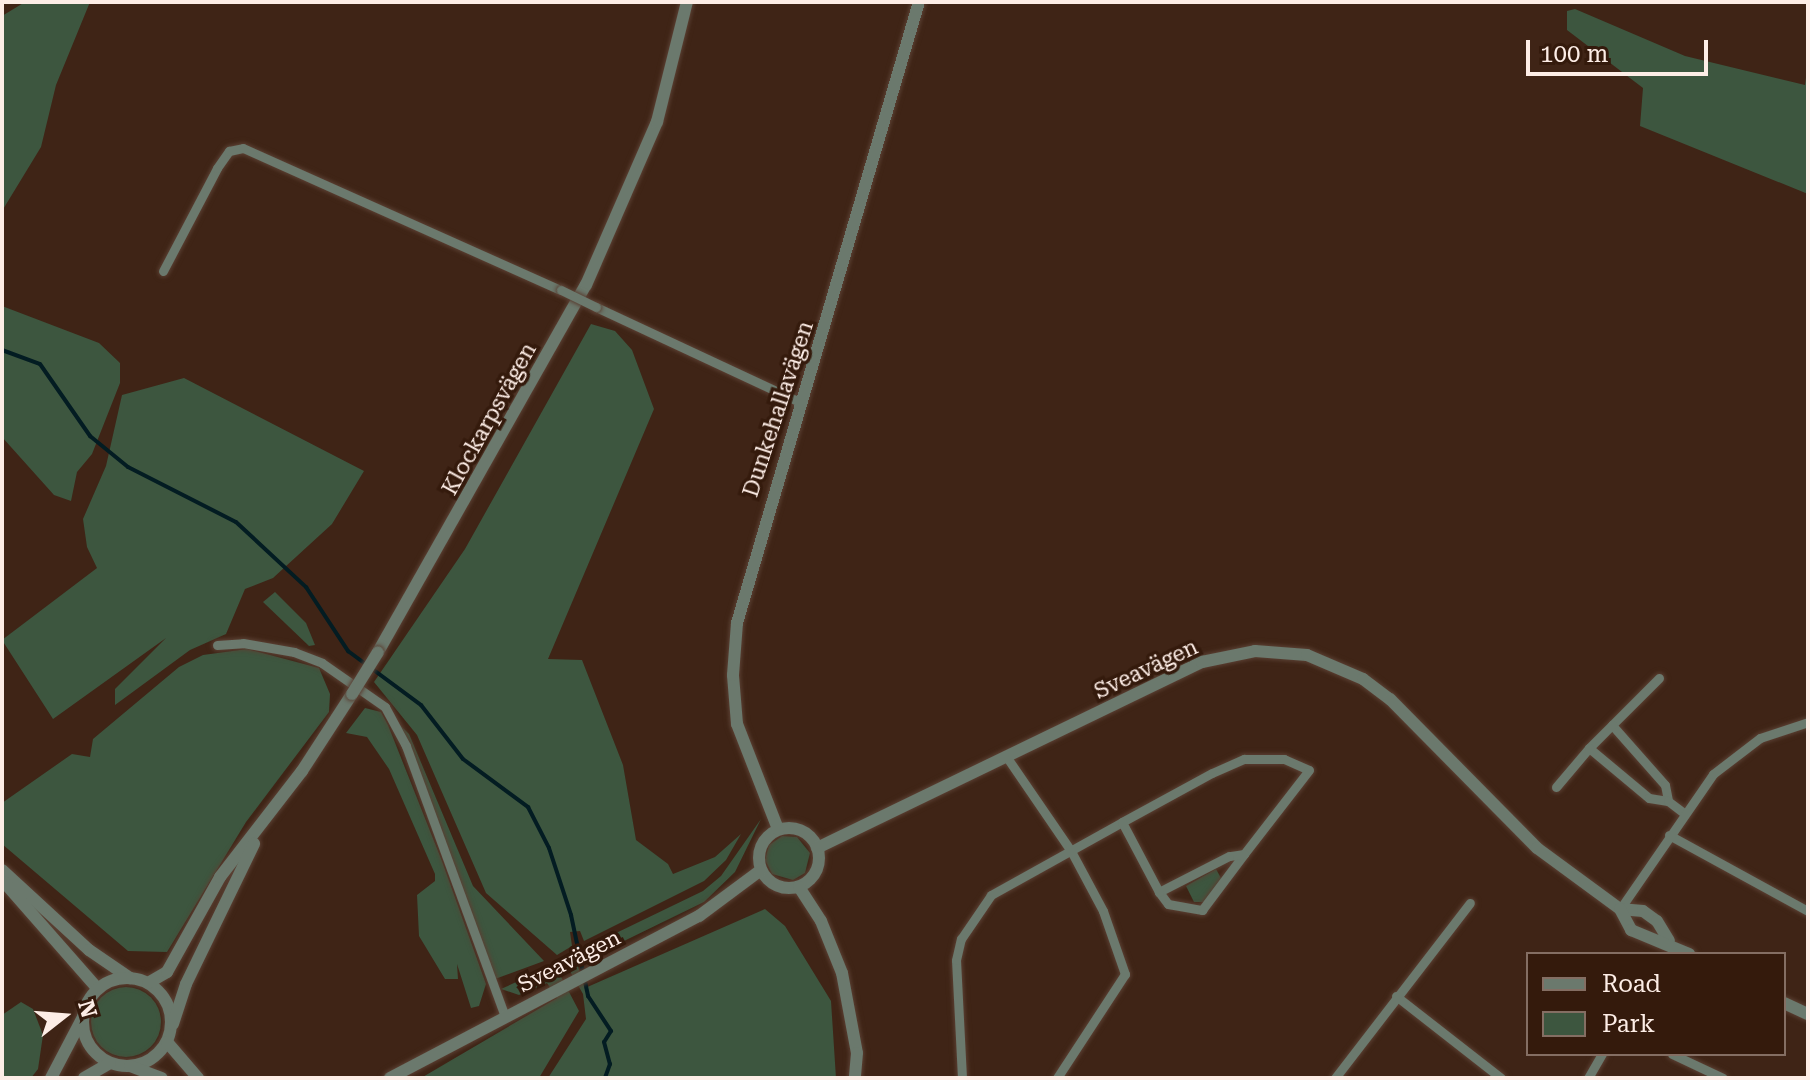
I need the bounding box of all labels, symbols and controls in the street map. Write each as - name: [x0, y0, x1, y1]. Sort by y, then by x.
- scale bar: [1530, 24, 1712, 74]
- text: 100 m: [1540, 40, 1608, 68]
- street label: Dunkehallavägen: [737, 318, 819, 500]
- street label: Klockarpsvägen: [436, 338, 542, 500]
- street label: Sveavägen: [1090, 633, 1202, 705]
- street label: Sveavägen: [513, 924, 625, 998]
- legend: [1526, 952, 1786, 1056]
- text: Road: [1602, 970, 1661, 998]
- north arrow: [24, 976, 104, 1056]
- text: N: [73, 997, 102, 1021]
- text: Park: [1602, 1010, 1655, 1038]

